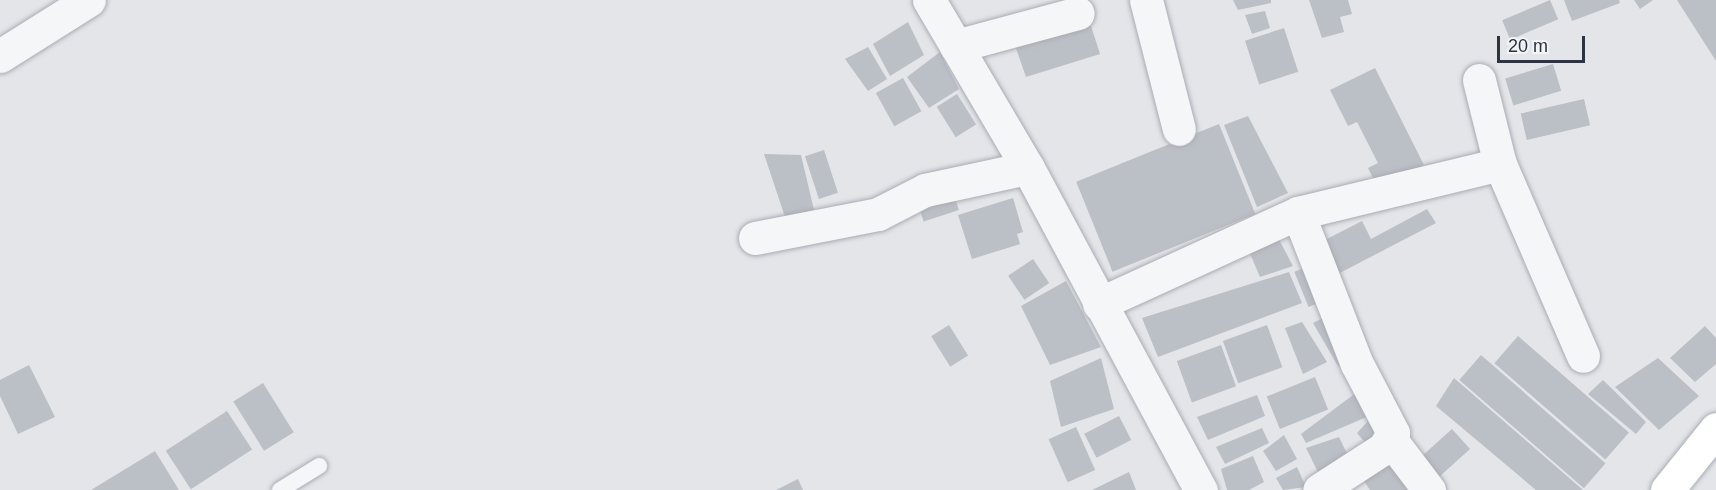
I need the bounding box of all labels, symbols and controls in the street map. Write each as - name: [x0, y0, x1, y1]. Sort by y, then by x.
- scale bar: [1500, 24, 1588, 62]
- text: 20 m: [1508, 36, 1548, 56]

